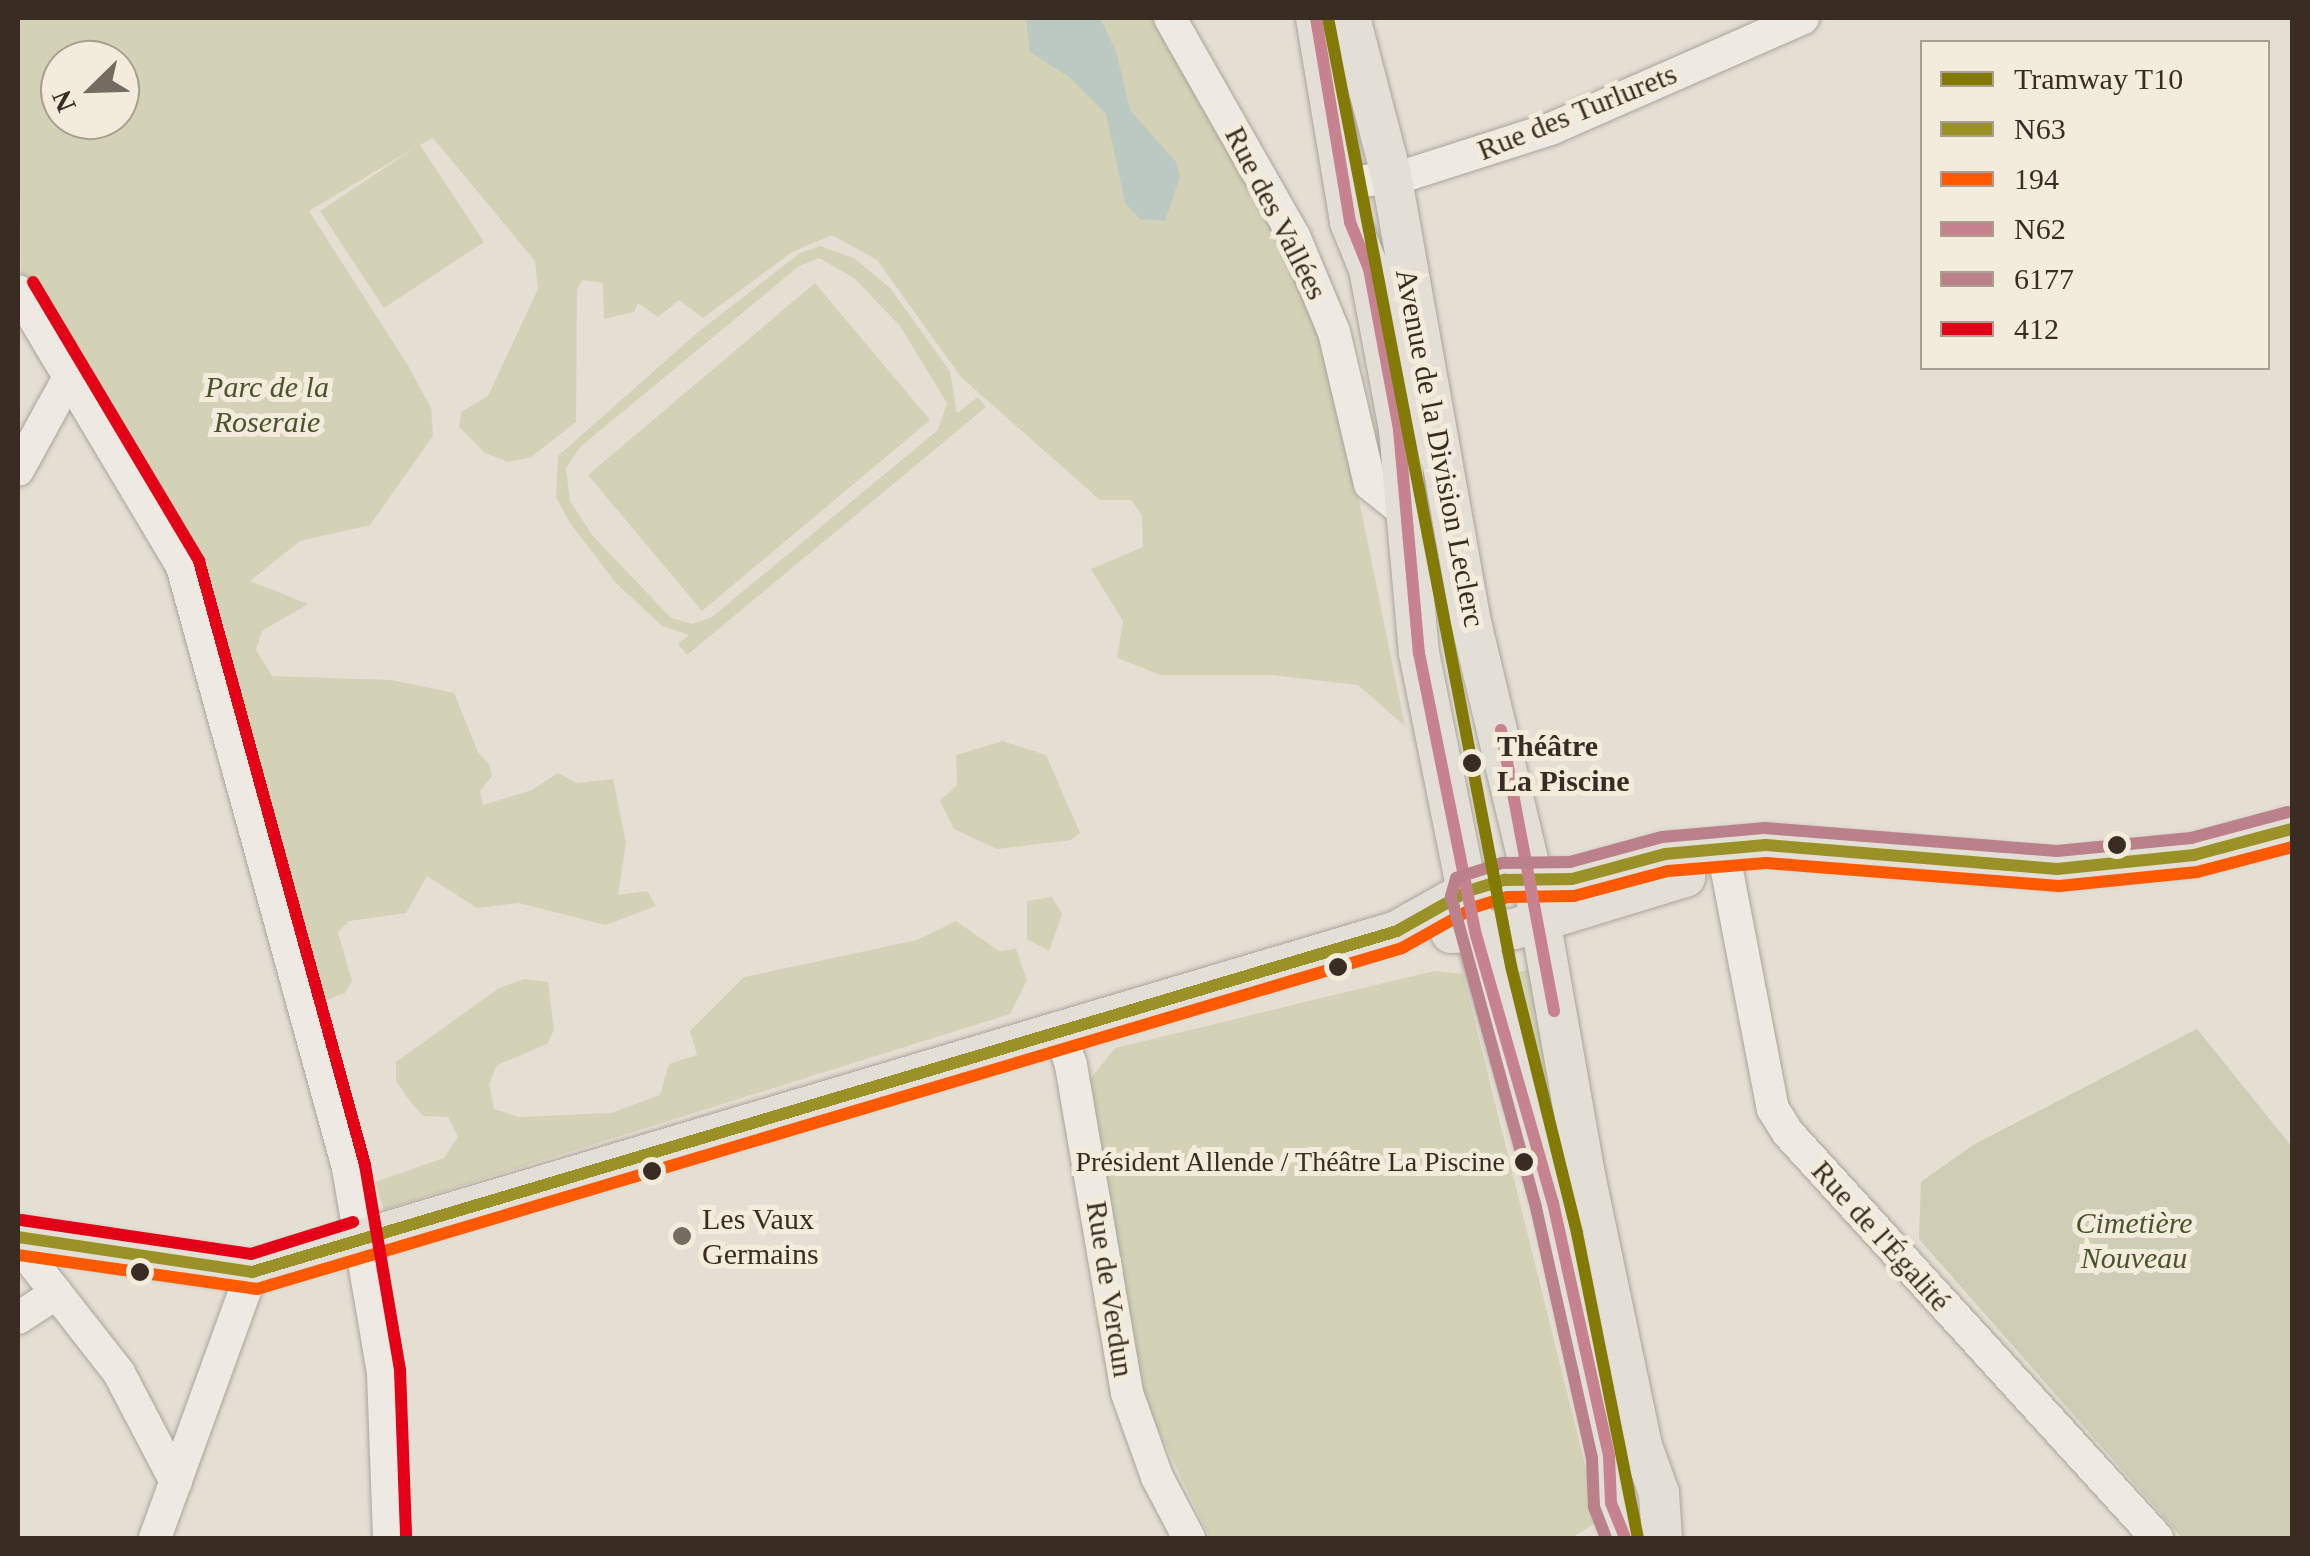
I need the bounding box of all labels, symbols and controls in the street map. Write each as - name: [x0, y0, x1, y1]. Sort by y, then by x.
- north arrow: [40, 40, 140, 140]
- legend: [1920, 40, 2270, 370]
- street label: Rue des Turlurets: [1472, 56, 1682, 168]
- text: Tramway T10: [2014, 62, 2183, 95]
- text: N: [46, 86, 82, 117]
- text: N63: [2014, 112, 2066, 145]
- street label: Rue des Vallées: [1217, 120, 1335, 306]
- text: 194: [2014, 162, 2059, 195]
- text: N62: [2014, 212, 2066, 245]
- text: 6177: [2014, 262, 2074, 295]
- street label: Avenue de la Division Leclerc: [1388, 266, 1492, 630]
- text: 412: [2014, 312, 2059, 345]
- park label: Parc de la Roseraie: [205, 369, 329, 440]
- place label: Théâtre La Piscine: [1497, 728, 1629, 798]
- marker: Théâtre La Piscine: [1456, 747, 1488, 779]
- unlabelled marker: [2107, 835, 2127, 855]
- unlabelled marker: [1328, 957, 1348, 977]
- place label: Président Allende / Théâtre La Piscine: [1073, 1145, 1505, 1179]
- marker: Président Allende / Théâtre La Piscine: [1514, 1152, 1534, 1172]
- street label: Rue de l'Égalité: [1804, 1153, 1958, 1319]
- unlabelled marker: [642, 1161, 662, 1181]
- street label: Rue de Verdun: [1078, 1198, 1142, 1380]
- place label: Les Vaux Germains: [702, 1201, 819, 1272]
- park label: Cimetière Nouveau: [2075, 1205, 2193, 1276]
- marker: Les Vaux Germains: [671, 1225, 693, 1247]
- unlabelled marker: [130, 1262, 150, 1282]

